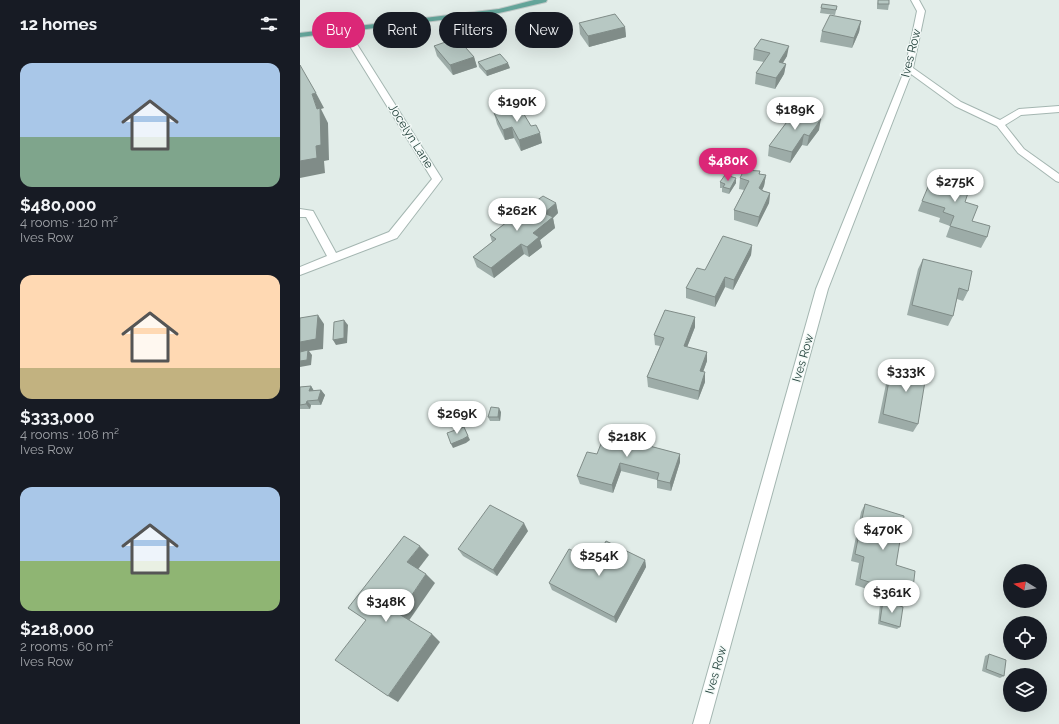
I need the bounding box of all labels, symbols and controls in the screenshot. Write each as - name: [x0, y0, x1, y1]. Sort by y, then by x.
- chip: Buy: [312, 12, 365, 48]
- chip: Rent: [373, 12, 431, 48]
- chip: Filters: [439, 12, 507, 48]
- chip: New: [515, 12, 573, 48]
- icon: filters: [258, 13, 280, 35]
- text: 12 homes: [20, 14, 97, 34]
- street label: Ives Row: [898, 27, 924, 79]
- icon: home: [114, 89, 186, 161]
- pin: $190K: [489, 89, 545, 123]
- text: $190K: [497, 94, 537, 109]
- pin: $189K: [767, 97, 823, 131]
- street label: Jocelyn Lane: [386, 101, 436, 171]
- text: $189K: [776, 102, 814, 117]
- pin: $480K: [700, 148, 756, 182]
- text: $480K: [708, 153, 748, 168]
- pin: $275K: [927, 169, 983, 203]
- text: $275K: [936, 174, 974, 189]
- text: $480,000: [20, 195, 96, 215]
- pin: $262K: [489, 198, 545, 232]
- text: $262K: [497, 203, 537, 218]
- text: 4 rooms · 120 m²: [20, 215, 118, 230]
- text: Ives Row: [20, 230, 74, 245]
- icon: home: [114, 301, 186, 373]
- street label: Ives Row: [789, 332, 817, 384]
- pin: $333K: [878, 359, 934, 393]
- text: $333K: [887, 364, 925, 379]
- pin: $269K: [429, 401, 485, 435]
- text: $269K: [437, 406, 477, 421]
- text: $333,000: [20, 407, 94, 427]
- pin: $218K: [599, 424, 655, 458]
- text: 4 rooms · 108 m²: [20, 427, 119, 442]
- text: $218K: [608, 429, 646, 444]
- text: Ives Row: [20, 442, 74, 457]
- icon: home: [114, 513, 186, 585]
- pin: $470K: [855, 517, 911, 551]
- text: $470K: [863, 522, 903, 537]
- pin: $254K: [571, 543, 627, 577]
- text: $254K: [580, 548, 618, 563]
- north arrow: [1003, 564, 1047, 608]
- map controls: [1003, 564, 1047, 712]
- pin: $361K: [864, 580, 920, 614]
- text: $361K: [873, 585, 911, 600]
- pin: $348K: [358, 589, 414, 623]
- text: $348K: [366, 594, 406, 609]
- button: locate: [1003, 616, 1047, 660]
- text: $218,000: [20, 619, 94, 639]
- text: 2 rooms · 60 m²: [20, 639, 113, 654]
- street label: Ives Row: [702, 644, 730, 696]
- text: Ives Row: [20, 654, 74, 669]
- button: layers: [1003, 668, 1047, 712]

